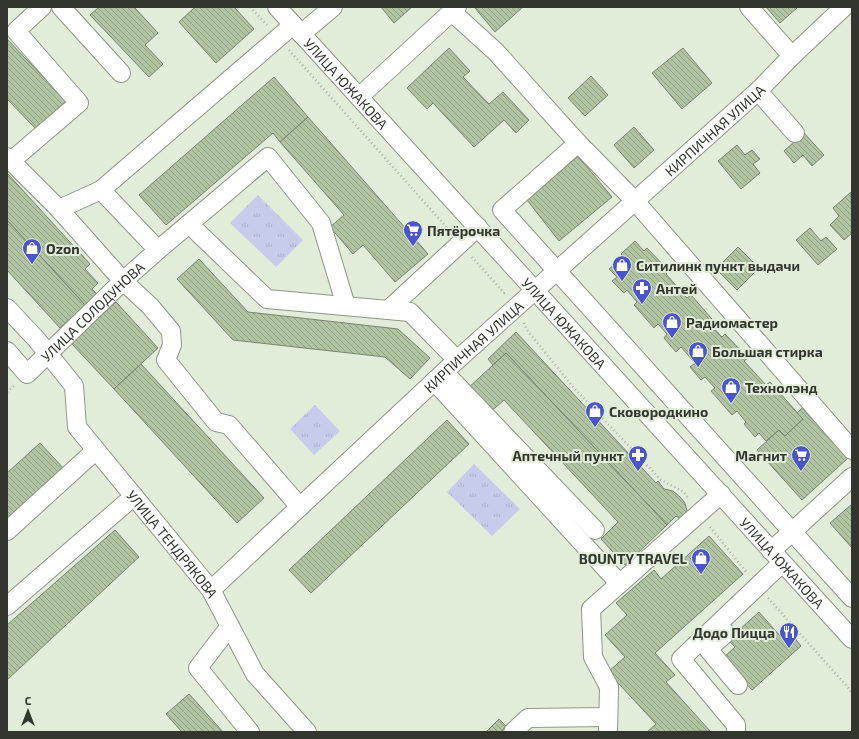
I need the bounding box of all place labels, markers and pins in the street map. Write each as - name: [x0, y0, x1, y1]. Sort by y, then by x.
- supermarket icon: Пятёрочка: [402, 219, 424, 247]
- place label: Пятёрочка: [427, 222, 500, 239]
- shop icon: Ozon: [21, 237, 43, 265]
- place label: Ozon: [46, 240, 80, 257]
- shop icon: Ситилинк пункт выдачи: [611, 254, 633, 282]
- place label: Ситилинк пункт выдачи: [636, 257, 800, 274]
- pharmacy icon: Антей: [631, 277, 653, 305]
- place label: Антей: [656, 280, 697, 297]
- shop icon: Радиомастер: [661, 311, 683, 339]
- place label: Радиомастер: [686, 314, 778, 331]
- shop icon: Большая стирка: [687, 340, 709, 368]
- place label: Большая стирка: [712, 343, 823, 360]
- shop icon: Технолэнд: [720, 376, 742, 404]
- place label: Технолэнд: [745, 379, 818, 396]
- shop icon: Сковородкино: [584, 400, 606, 428]
- place label: Сковородкино: [609, 403, 708, 420]
- pharmacy icon: Аптечный пункт: [627, 444, 649, 472]
- supermarket icon: Магнит: [790, 444, 812, 472]
- place label: Аптечный пункт: [513, 447, 624, 464]
- place label: Магнит: [735, 447, 787, 464]
- shop icon: BOUNTY TRAVEL: [690, 547, 712, 575]
- place label: BOUNTY TRAVEL: [579, 550, 687, 567]
- restaurant icon: Додо Пицца: [778, 621, 800, 649]
- place label: Додо Пицца: [693, 624, 775, 641]

